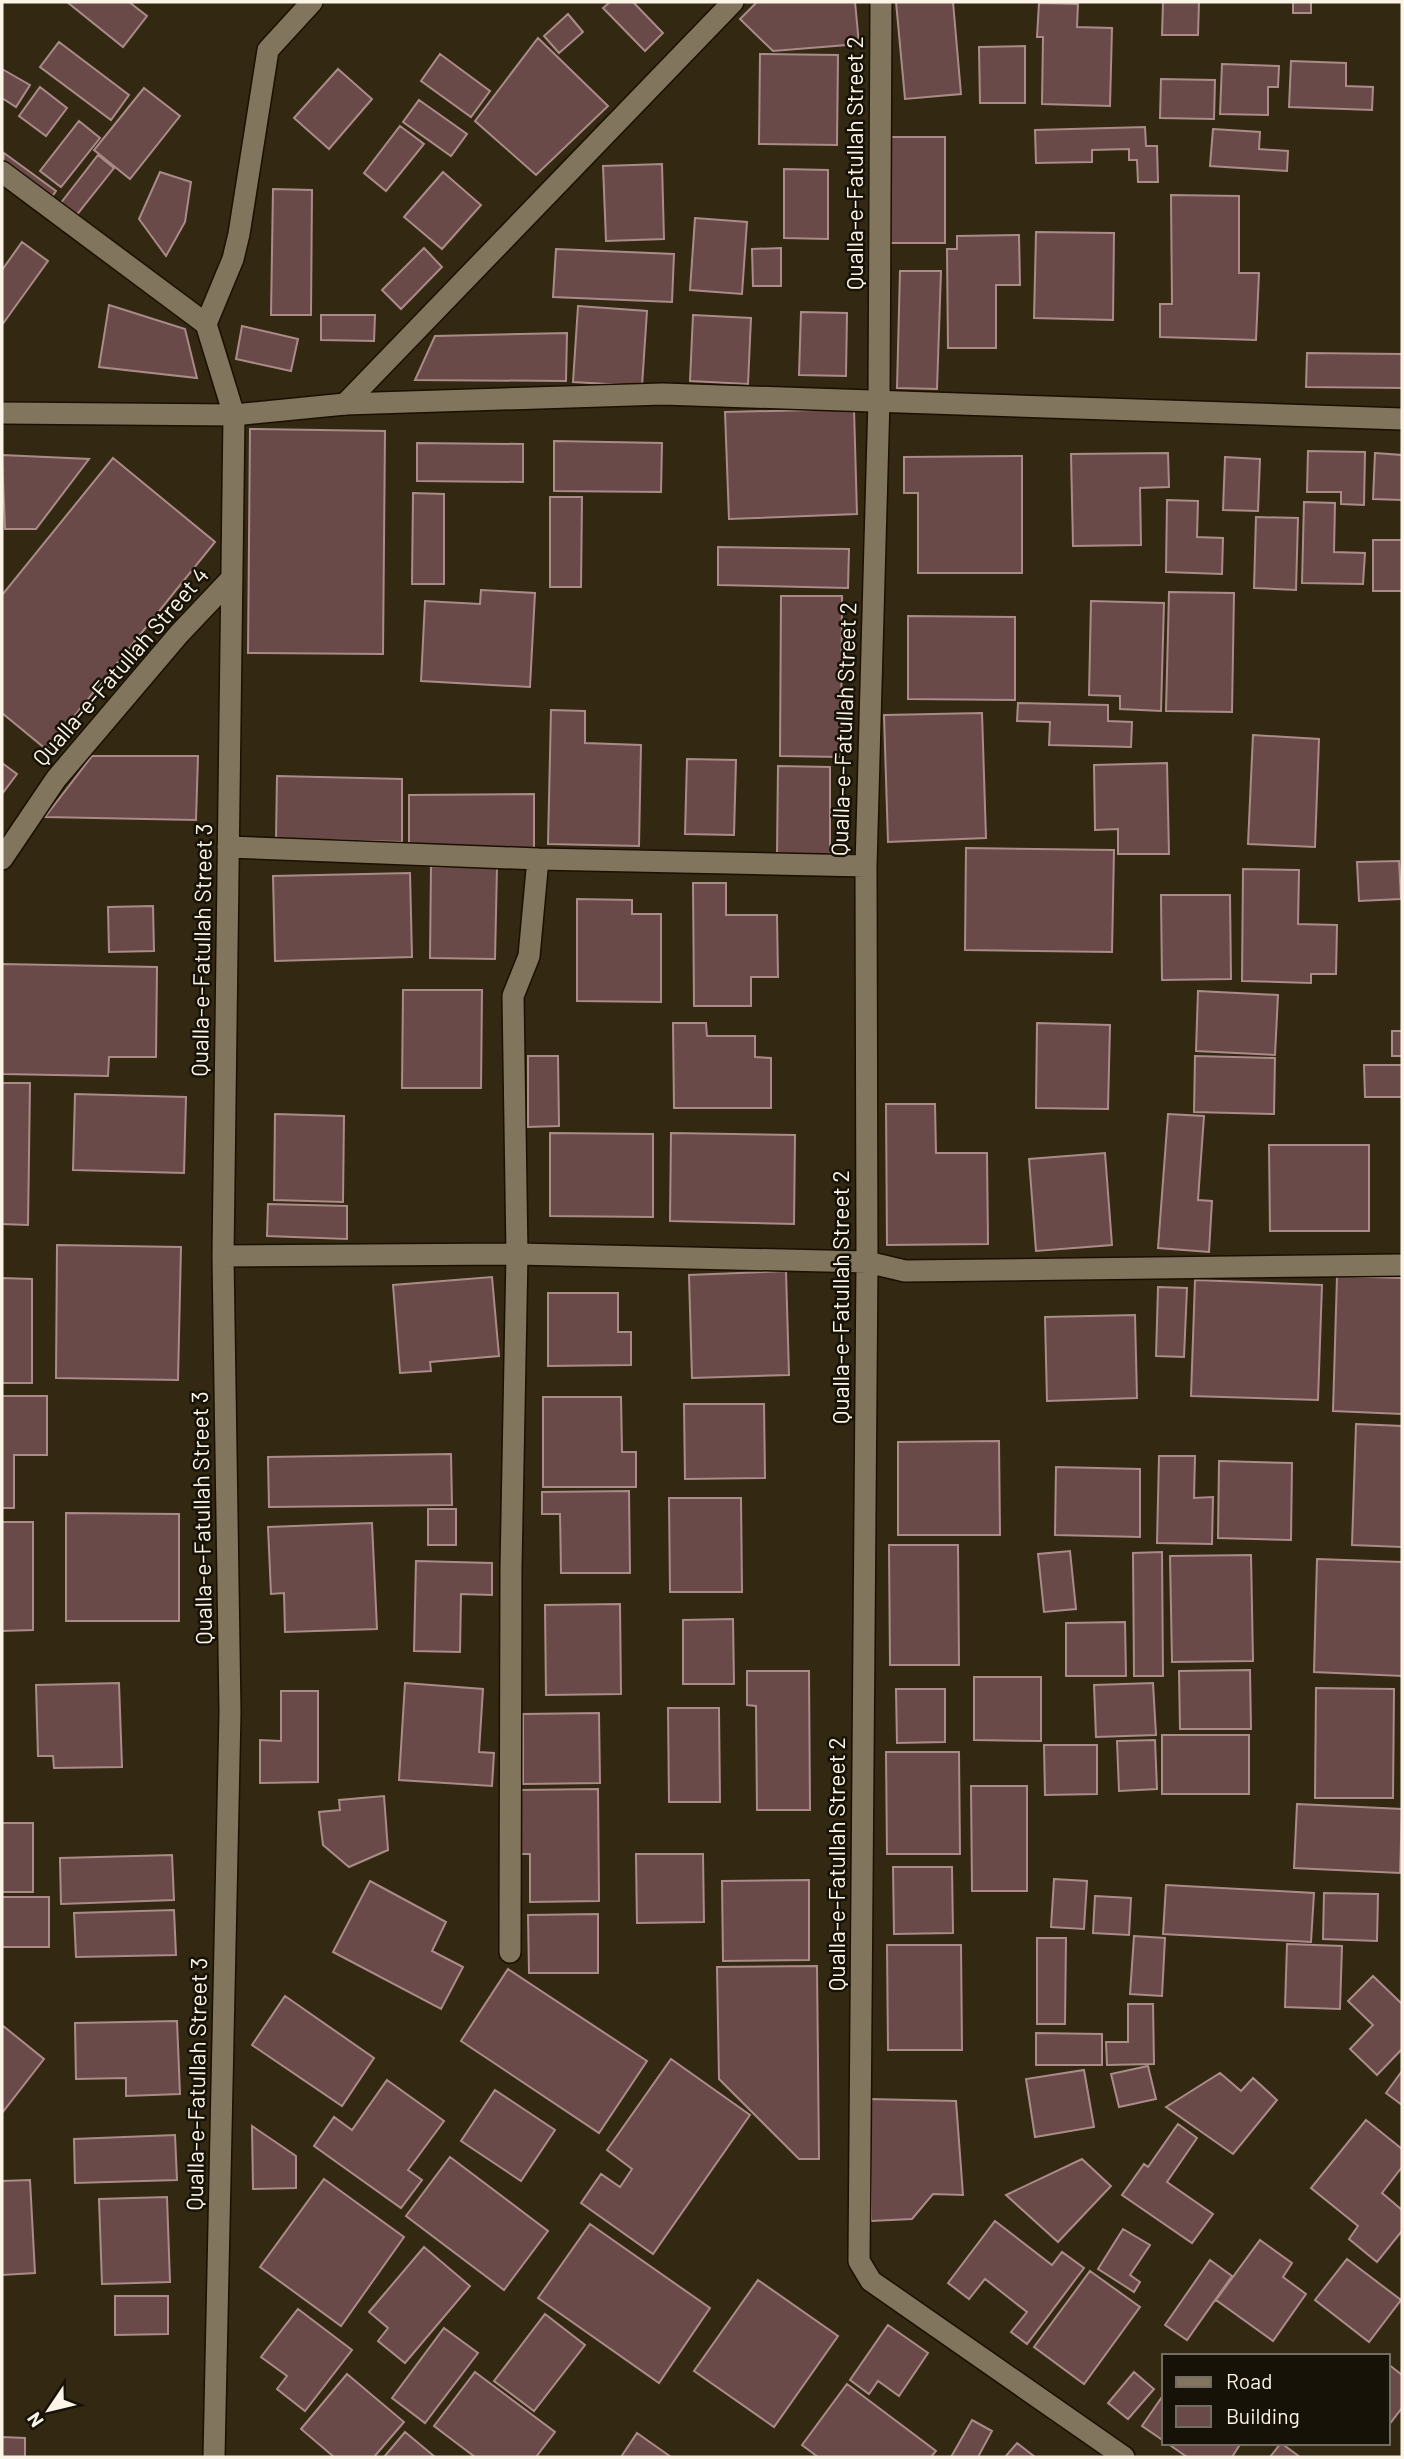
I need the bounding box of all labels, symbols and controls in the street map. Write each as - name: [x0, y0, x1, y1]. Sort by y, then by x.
- street label: Qualla-e-Fatullah Street 2: [840, 36, 868, 290]
- street label: Qualla-e-Fatullah Street 4: [26, 561, 214, 771]
- street label: Qualla-e-Fatullah Street 2: [825, 602, 861, 856]
- street label: Qualla-e-Fatullah Street 3: [185, 823, 217, 1077]
- street label: Qualla-e-Fatullah Street 2: [826, 1170, 854, 1424]
- street label: Qualla-e-Fatullah Street 3: [185, 1391, 217, 1645]
- street label: Qualla-e-Fatullah Street 2: [822, 1737, 850, 1991]
- street label: Qualla-e-Fatullah Street 3: [180, 1957, 212, 2211]
- legend: [1162, 2354, 1390, 2445]
- text: Road: [1226, 2368, 1272, 2393]
- north arrow: [14, 2375, 84, 2445]
- text: Building: [1226, 2403, 1300, 2428]
- text: N: [22, 2408, 48, 2432]

